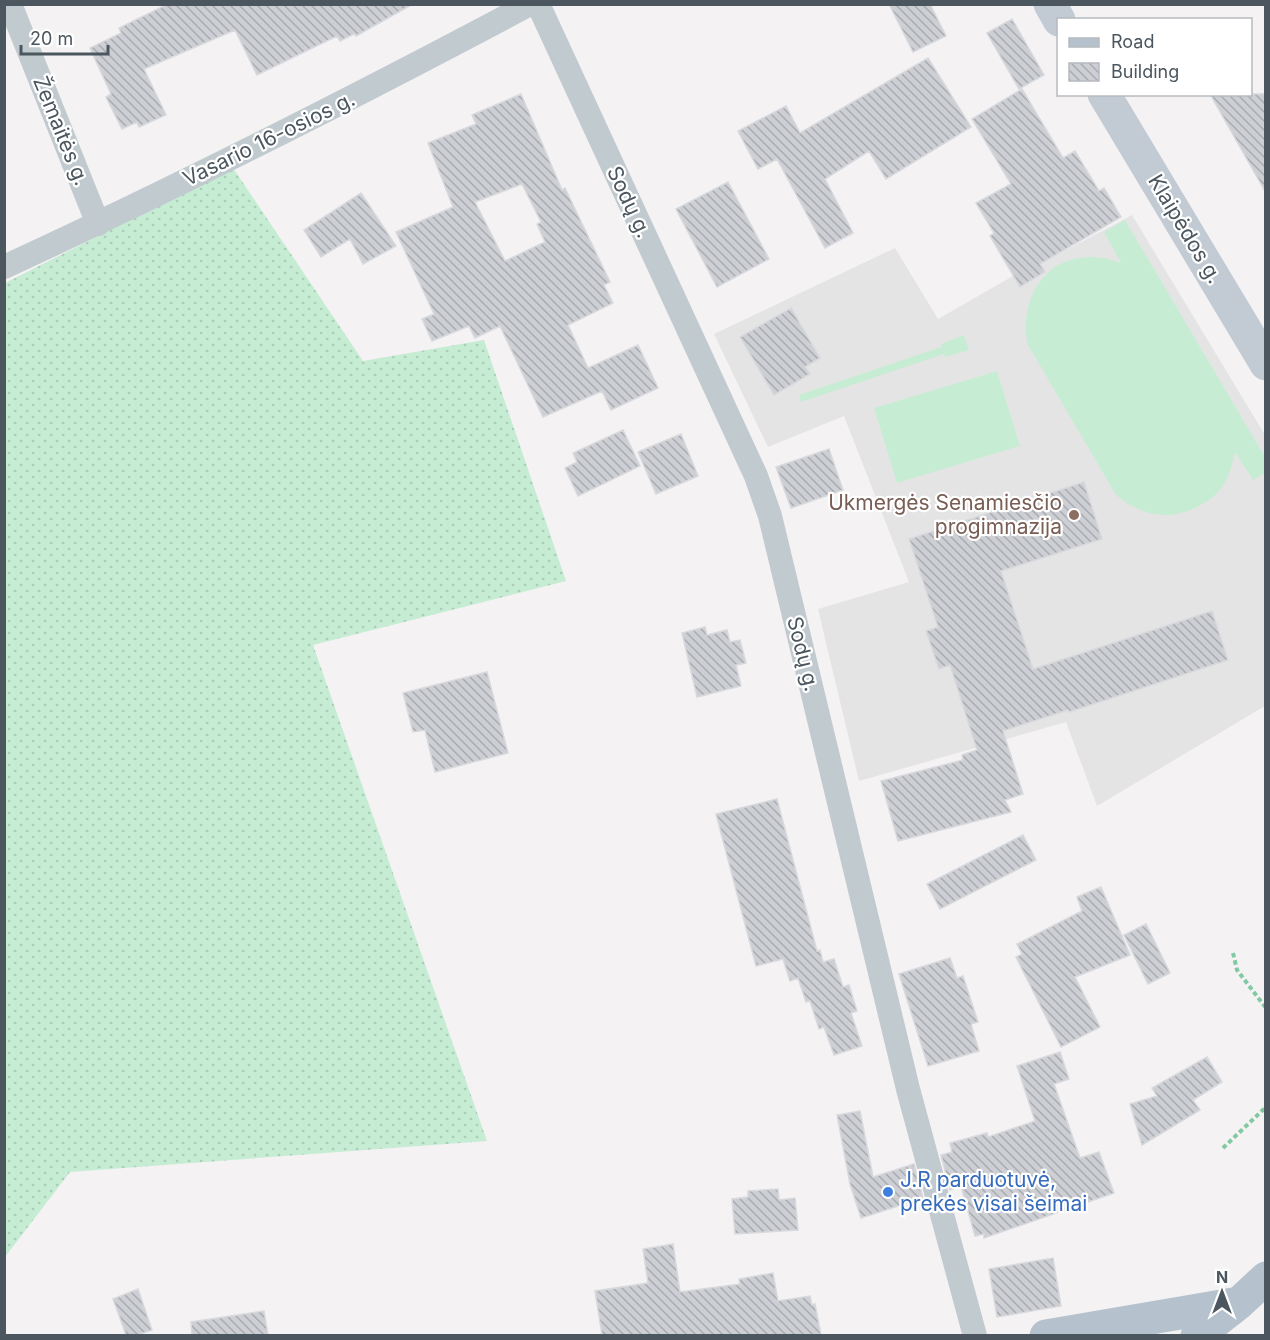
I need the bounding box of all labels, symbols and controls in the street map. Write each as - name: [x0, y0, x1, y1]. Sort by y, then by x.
- scale bar: [21, 18, 108, 56]
- legend: [1057, 18, 1252, 96]
- text: 20 m: [30, 28, 73, 49]
- text: Road: [1111, 31, 1154, 52]
- text: Building: [1111, 61, 1179, 82]
- street label: Žemaitės g.: [28, 72, 96, 189]
- street label: Vasario 16-osios g.: [179, 86, 359, 191]
- street label: Sodų g.: [602, 162, 657, 242]
- street label: Klaipėdos g.: [1143, 170, 1228, 288]
- place label: Ukmergės Senamiesčio progimnazija: [828, 490, 1062, 539]
- marker: Ukmergės Senamiesčio progimnazija: [1067, 508, 1081, 522]
- street label: Sodų g.: [782, 614, 825, 694]
- place label: J.R parduotuvė, prekės visai šeimai: [900, 1167, 1087, 1216]
- marker: J.R parduotuvė, prekės visai šeimai: [881, 1185, 895, 1199]
- north arrow: [1192, 1262, 1252, 1322]
- text: N: [1216, 1267, 1228, 1287]

